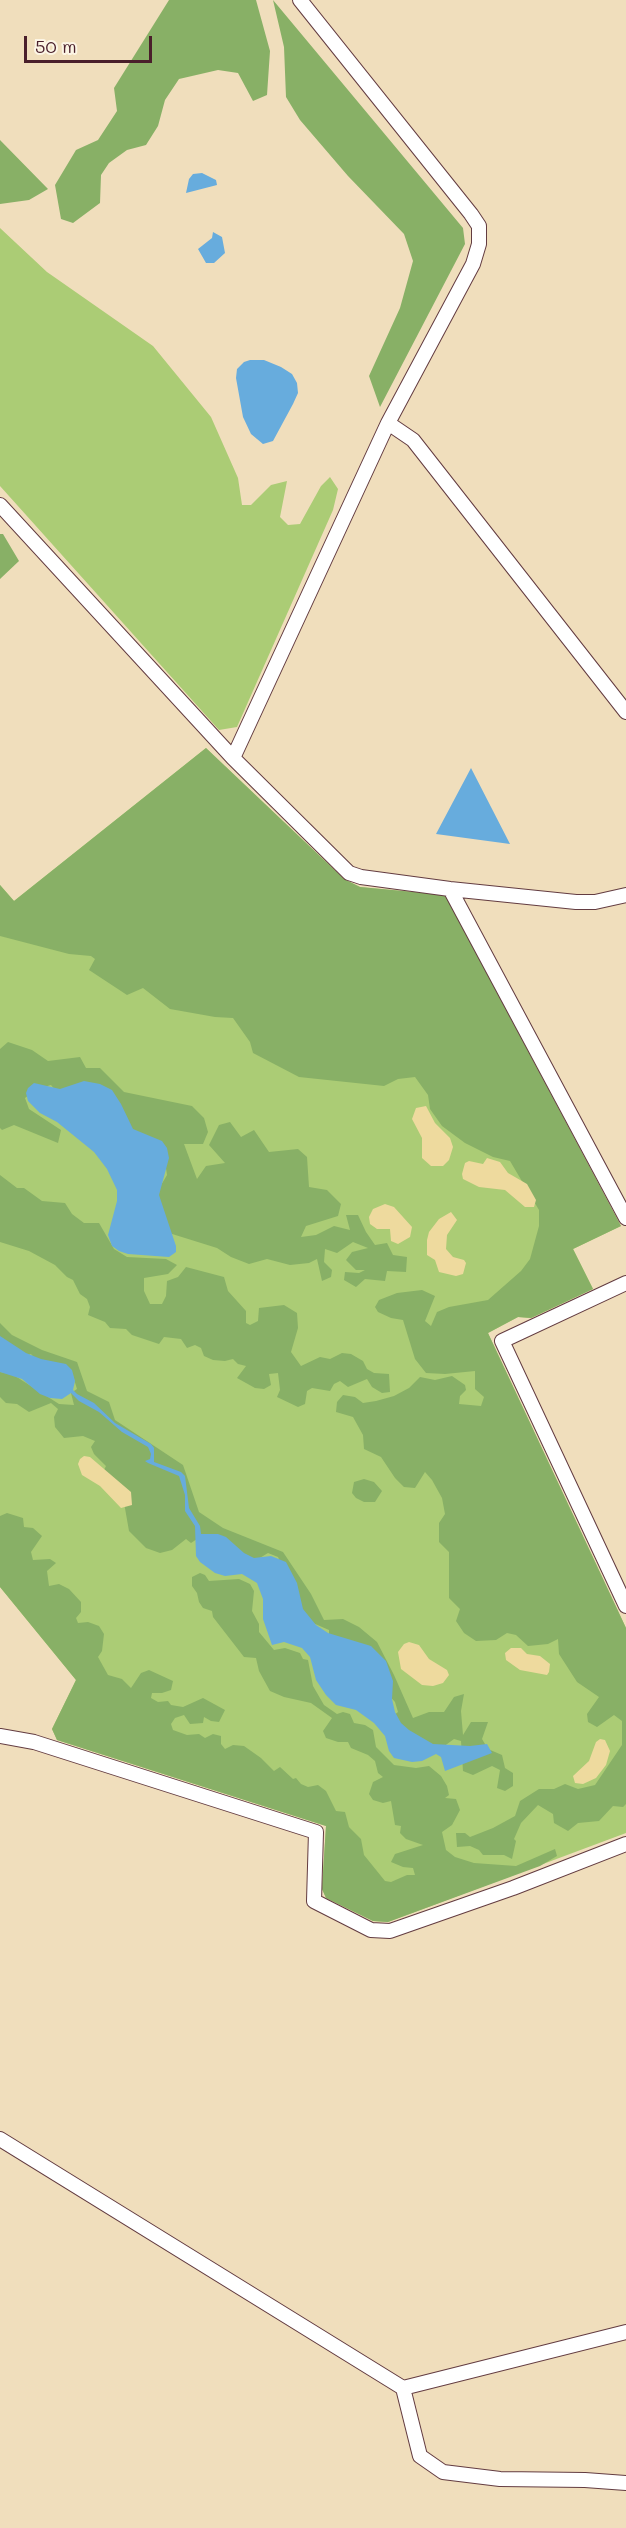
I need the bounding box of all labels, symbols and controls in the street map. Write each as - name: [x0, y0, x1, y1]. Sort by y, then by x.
- scale bar: [27, 24, 154, 62]
- text: 50 m: [35, 34, 77, 58]

